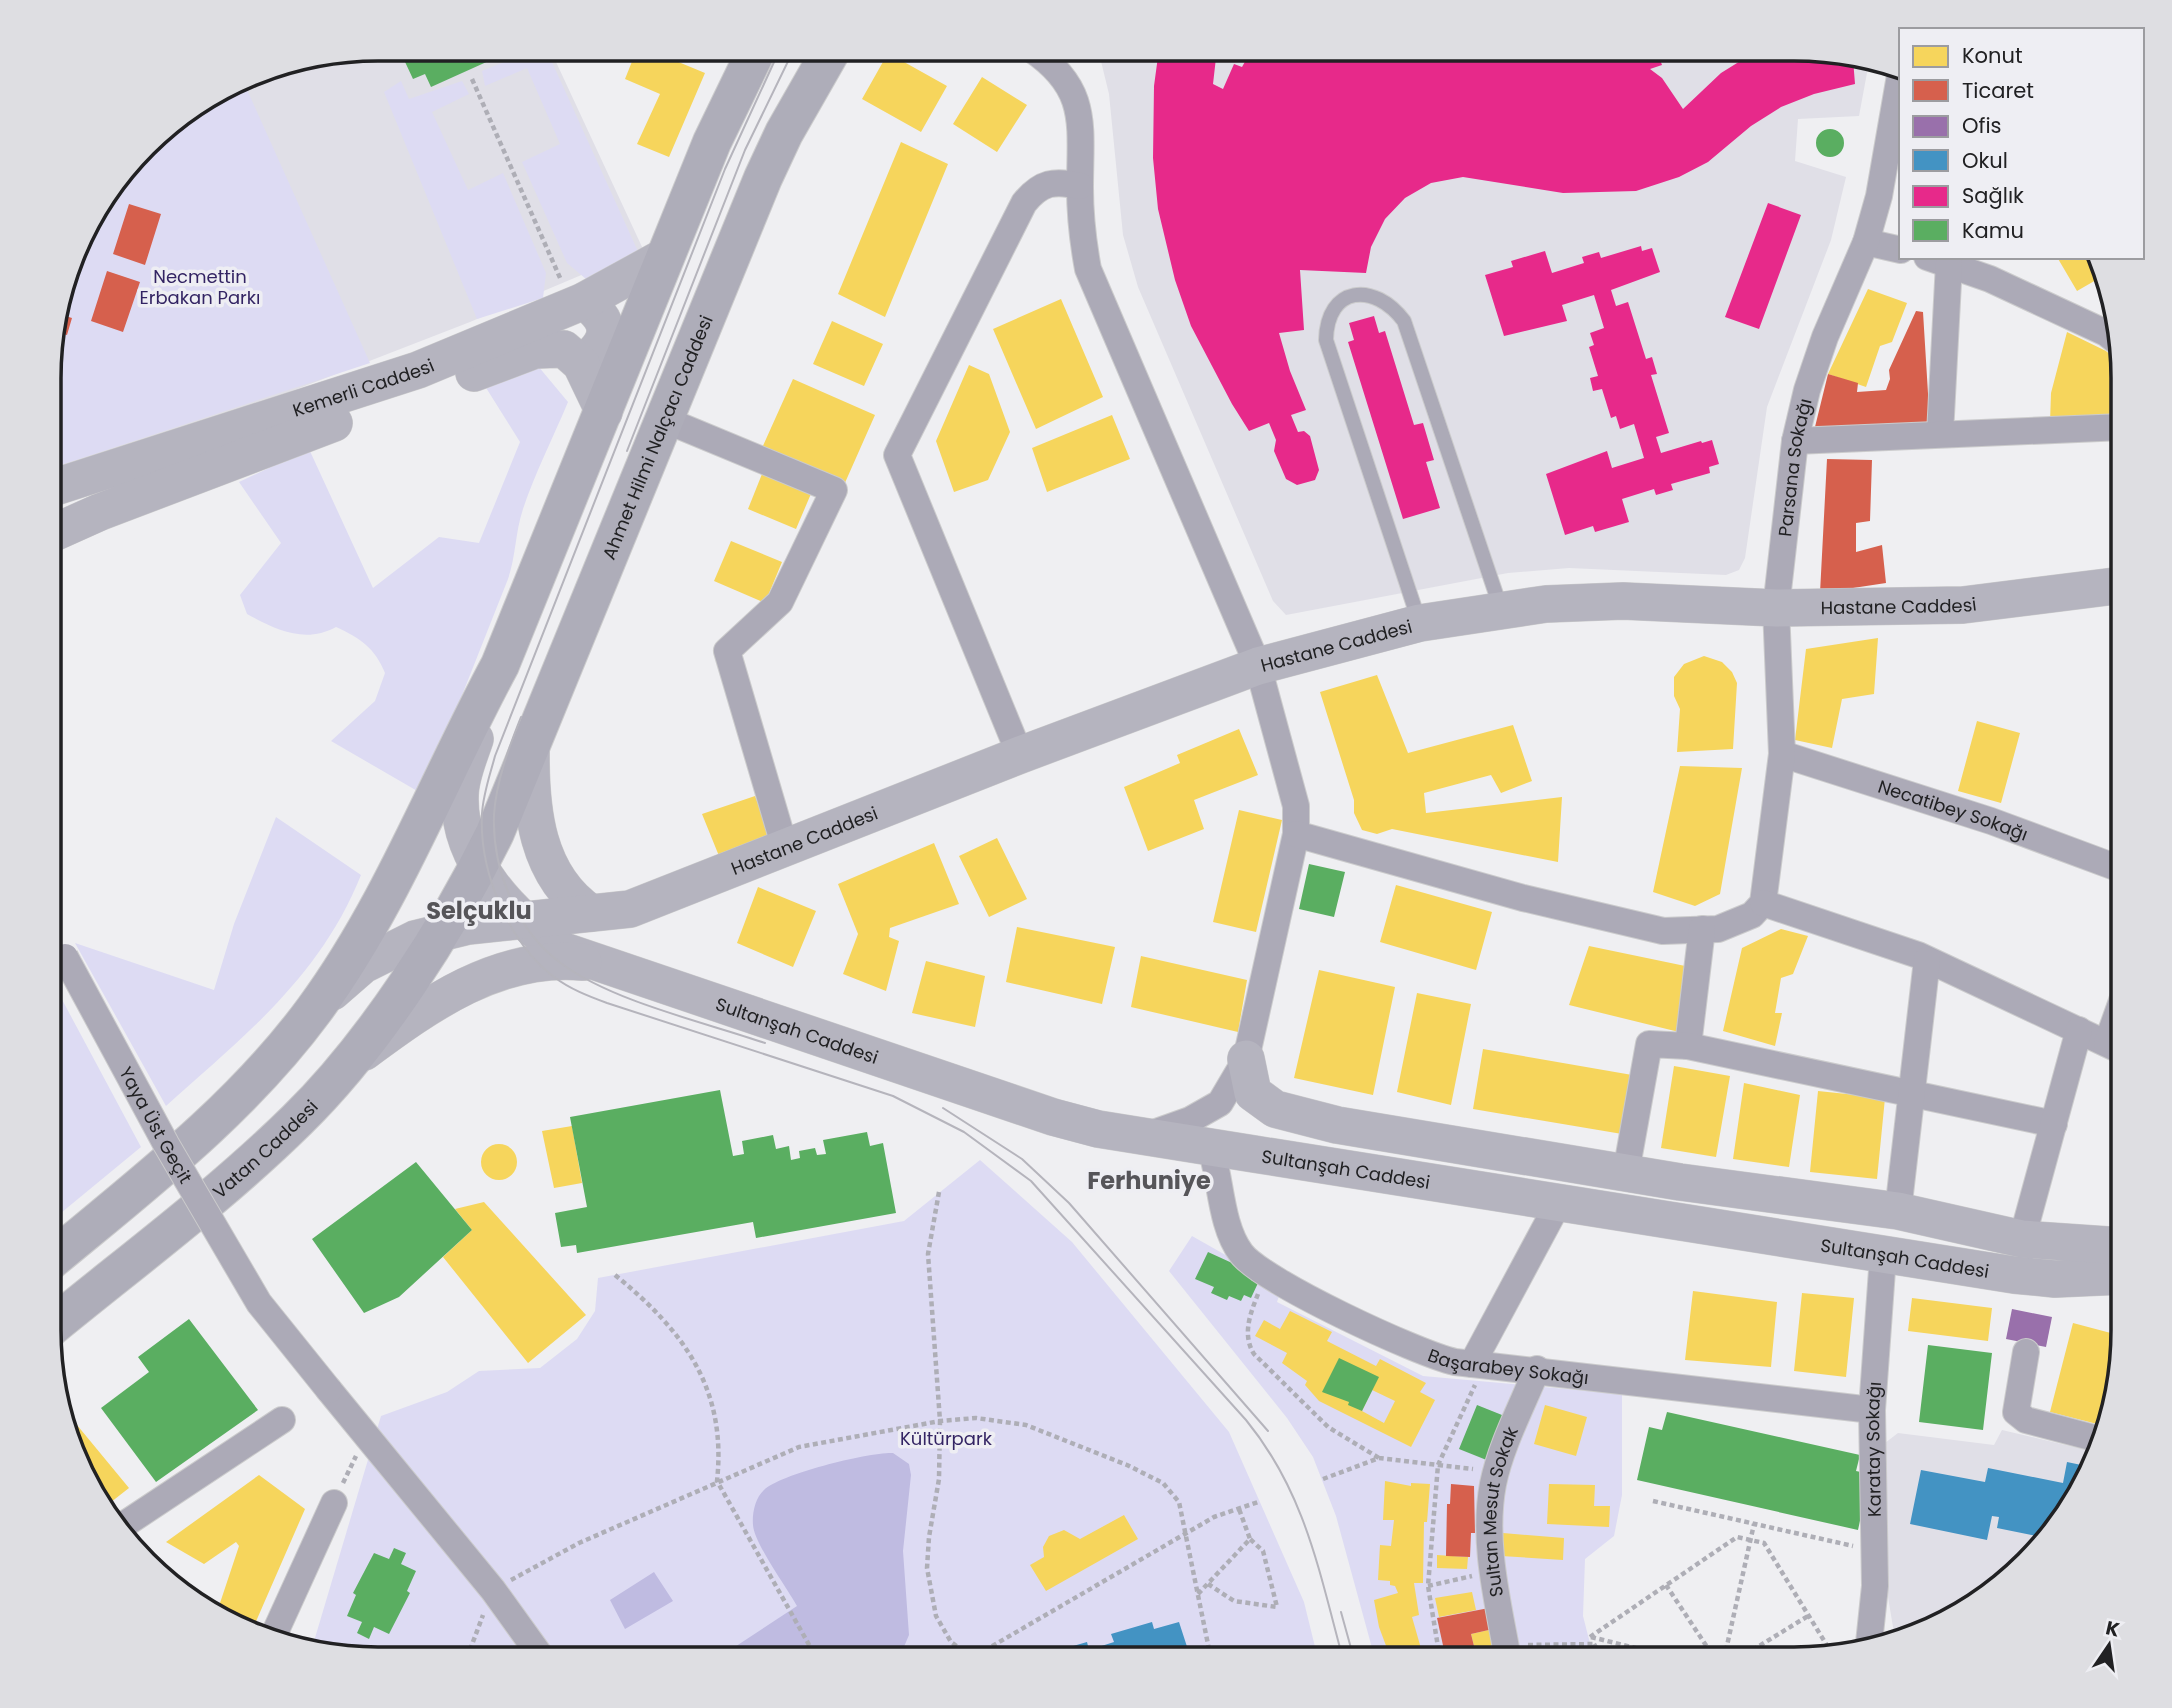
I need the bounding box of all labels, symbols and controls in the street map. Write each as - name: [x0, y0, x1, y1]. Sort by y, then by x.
- legend: [1899, 28, 2144, 259]
- text: Konut: [1962, 41, 2023, 70]
- text: Ticaret: [1962, 76, 2034, 105]
- text: Ofis: [1962, 111, 2002, 140]
- text: Okul: [1962, 146, 2008, 175]
- text: Sağlık: [1962, 181, 2024, 210]
- text: Kamu: [1962, 216, 2024, 245]
- park label: Necmettin Erbakan Parkı: [139, 264, 261, 310]
- street label: Ahmet Hilmi Nalçacı Caddesi: [596, 311, 718, 563]
- street label: Kemerli Caddesi: [289, 352, 438, 422]
- street label: Parsana Sokağı: [1772, 396, 1817, 538]
- street label: Hastane Caddesi: [1821, 591, 1978, 620]
- street label: Hastane Caddesi: [1258, 613, 1415, 677]
- street label: Necatibey Sokağı: [1875, 773, 2032, 846]
- street label: Hastane Caddesi: [727, 800, 881, 880]
- district label: Selçuklu: [426, 894, 532, 927]
- street label: Sultanşah Caddesi: [712, 991, 882, 1069]
- street label: Yaya Üst Geçit: [114, 1062, 199, 1188]
- street label: Vatan Caddesi: [207, 1094, 323, 1204]
- street label: Sultanşah Caddesi: [1260, 1143, 1432, 1194]
- district label: Ferhuniye: [1087, 1164, 1211, 1197]
- street label: Sultanşah Caddesi: [1819, 1232, 1991, 1283]
- street label: Başarabey Sokağı: [1425, 1342, 1590, 1390]
- street label: Karatay Sokağı: [1859, 1381, 1887, 1517]
- street label: Sultan Mesut Sokak: [1477, 1422, 1524, 1599]
- park label: Kültürpark: [900, 1426, 993, 1451]
- north arrow: [2074, 1610, 2144, 1680]
- text: K: [2103, 1614, 2122, 1644]

